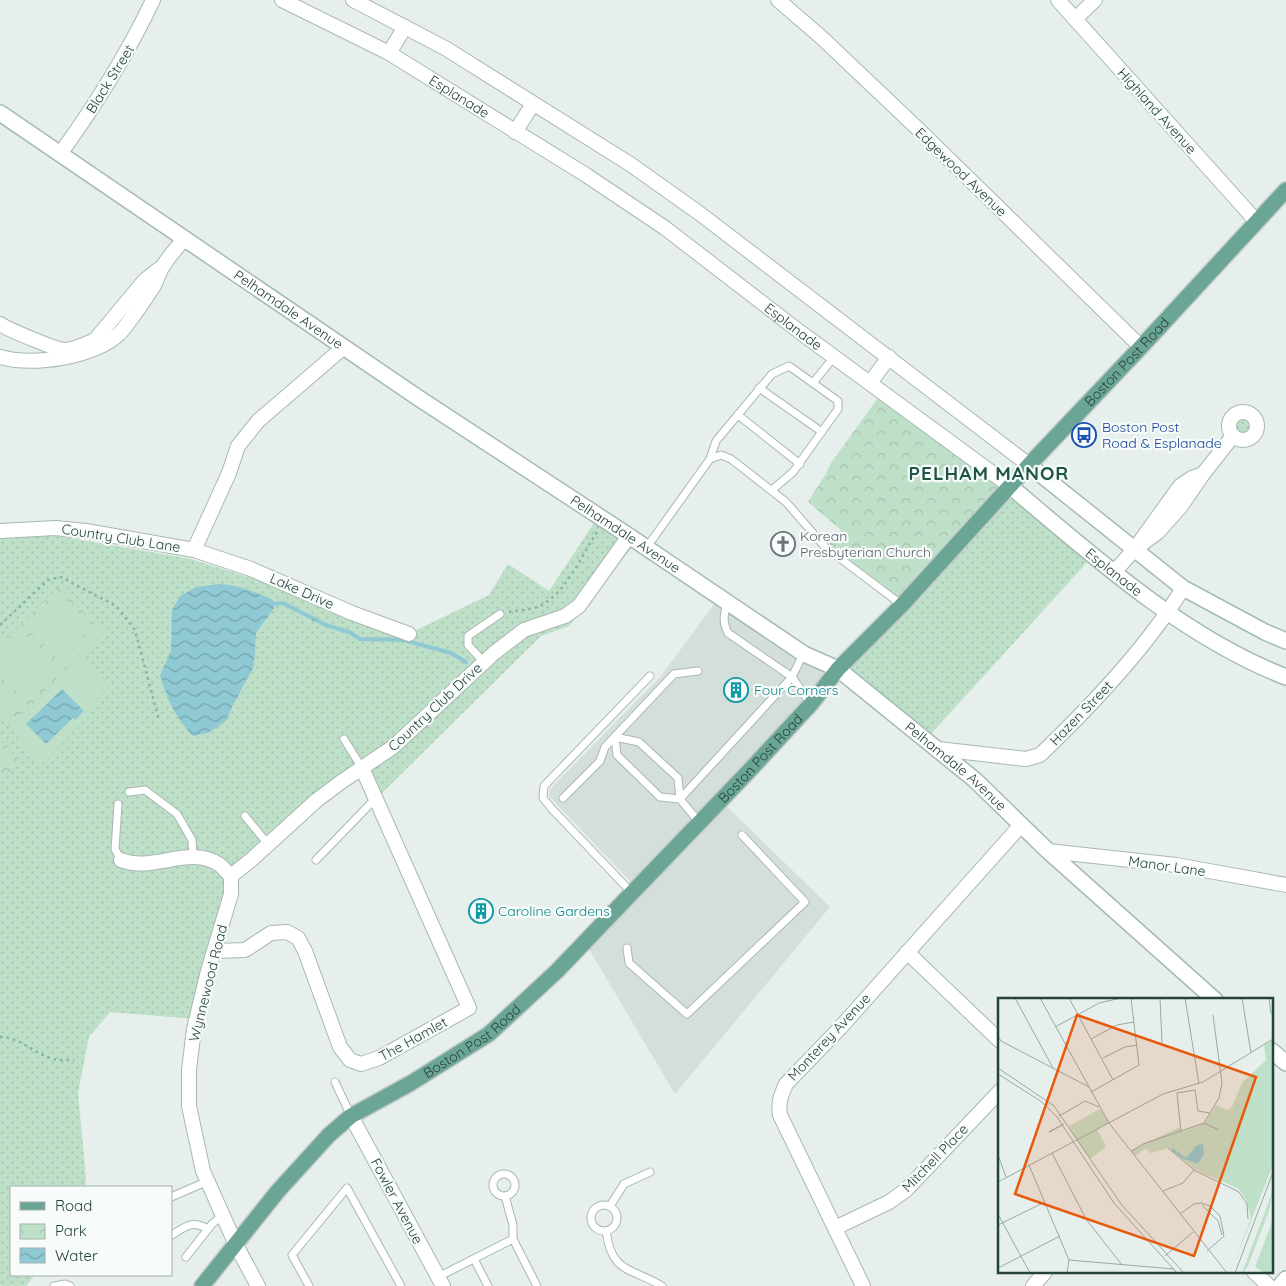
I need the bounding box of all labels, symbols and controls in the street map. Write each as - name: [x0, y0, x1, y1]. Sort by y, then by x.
- street label: Black Street: [82, 41, 138, 117]
- street label: Highland Avenue: [1114, 64, 1200, 158]
- street label: Esplanade: [426, 71, 493, 122]
- street label: Edgewood Avenue: [911, 124, 1011, 220]
- street label: Pelhamdale Avenue: [230, 266, 347, 353]
- street label: Esplanade: [761, 299, 826, 354]
- street label: Boston Post Road: [1080, 314, 1173, 410]
- place label: Boston Post Road & Esplanade: [1102, 418, 1222, 452]
- bus stop icon: Boston Post Road & Esplanade: [1071, 422, 1097, 448]
- district label: PELHAM MANOR: [909, 461, 1069, 485]
- street label: Pelhamdale Avenue: [567, 491, 684, 577]
- street label: Country Club Lane: [60, 520, 182, 556]
- place label: Korean Presbyterian Church: [800, 527, 931, 561]
- church icon: Korean Presbyterian Church: [770, 531, 796, 557]
- street label: Esplanade: [1082, 544, 1146, 600]
- street label: Lake Drive: [267, 569, 337, 613]
- street label: Country Club Drive: [384, 659, 486, 755]
- building icon: Four Corners: [723, 677, 749, 703]
- street label: Hazen Street: [1046, 677, 1117, 749]
- place label: Four Corners: [754, 681, 838, 699]
- street label: Boston Post Road: [714, 710, 806, 807]
- street label: Pelhamdale Avenue: [901, 718, 1010, 815]
- street label: Manor Lane: [1127, 852, 1207, 880]
- building icon: Caroline Gardens: [468, 898, 494, 924]
- place label: Caroline Gardens: [498, 902, 610, 920]
- street label: Wynnewood Road: [185, 923, 231, 1043]
- street label: Monterey Avenue: [784, 989, 874, 1085]
- inset map: [998, 998, 1274, 1274]
- street label: Boston Post Road: [420, 1000, 524, 1082]
- street label: The Hamlet: [376, 1013, 450, 1065]
- street label: Mitchell Place: [898, 1120, 972, 1196]
- street label: Fowler Avenue: [367, 1155, 427, 1247]
- legend: [10, 1186, 172, 1276]
- text: Road: [55, 1196, 92, 1215]
- text: Park: [55, 1221, 87, 1240]
- text: Water: [55, 1246, 98, 1265]

